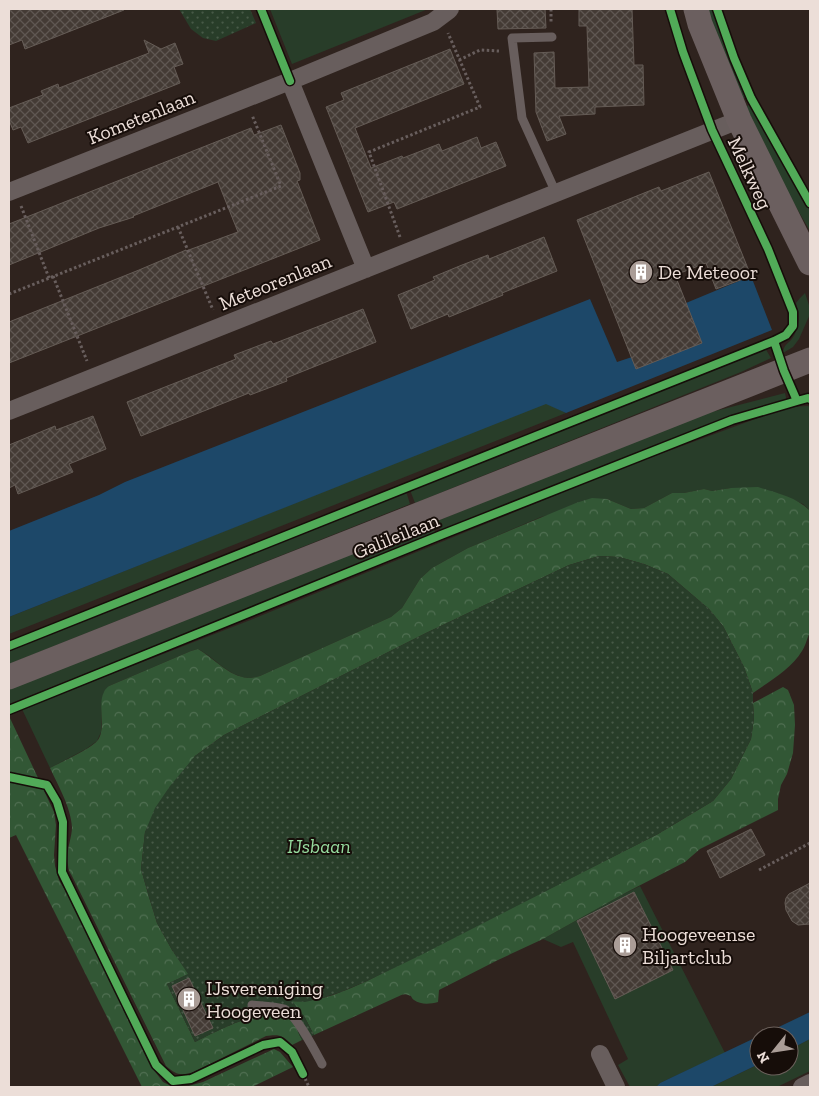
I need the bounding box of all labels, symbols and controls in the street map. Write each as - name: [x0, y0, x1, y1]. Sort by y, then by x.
- street label: Kometenlaan: [84, 84, 199, 149]
- street label: Melkweg: [723, 133, 777, 213]
- street label: Meteorenlaan: [215, 248, 335, 315]
- building icon: De Meteoor: [628, 259, 654, 285]
- place label: De Meteoor: [658, 260, 758, 284]
- street label: Galileilaan: [349, 508, 443, 564]
- park label: IJsbaan: [287, 834, 351, 858]
- place label: Hoogeveense Biljartclub: [642, 922, 755, 969]
- building icon: Hoogeveense Biljartclub: [612, 932, 638, 958]
- place label: IJsvereniging Hoogeveen: [206, 976, 323, 1023]
- building icon: IJsvereniging Hoogeveen: [176, 986, 202, 1012]
- north arrow: [749, 1026, 799, 1076]
- text: N: [753, 1048, 773, 1066]

